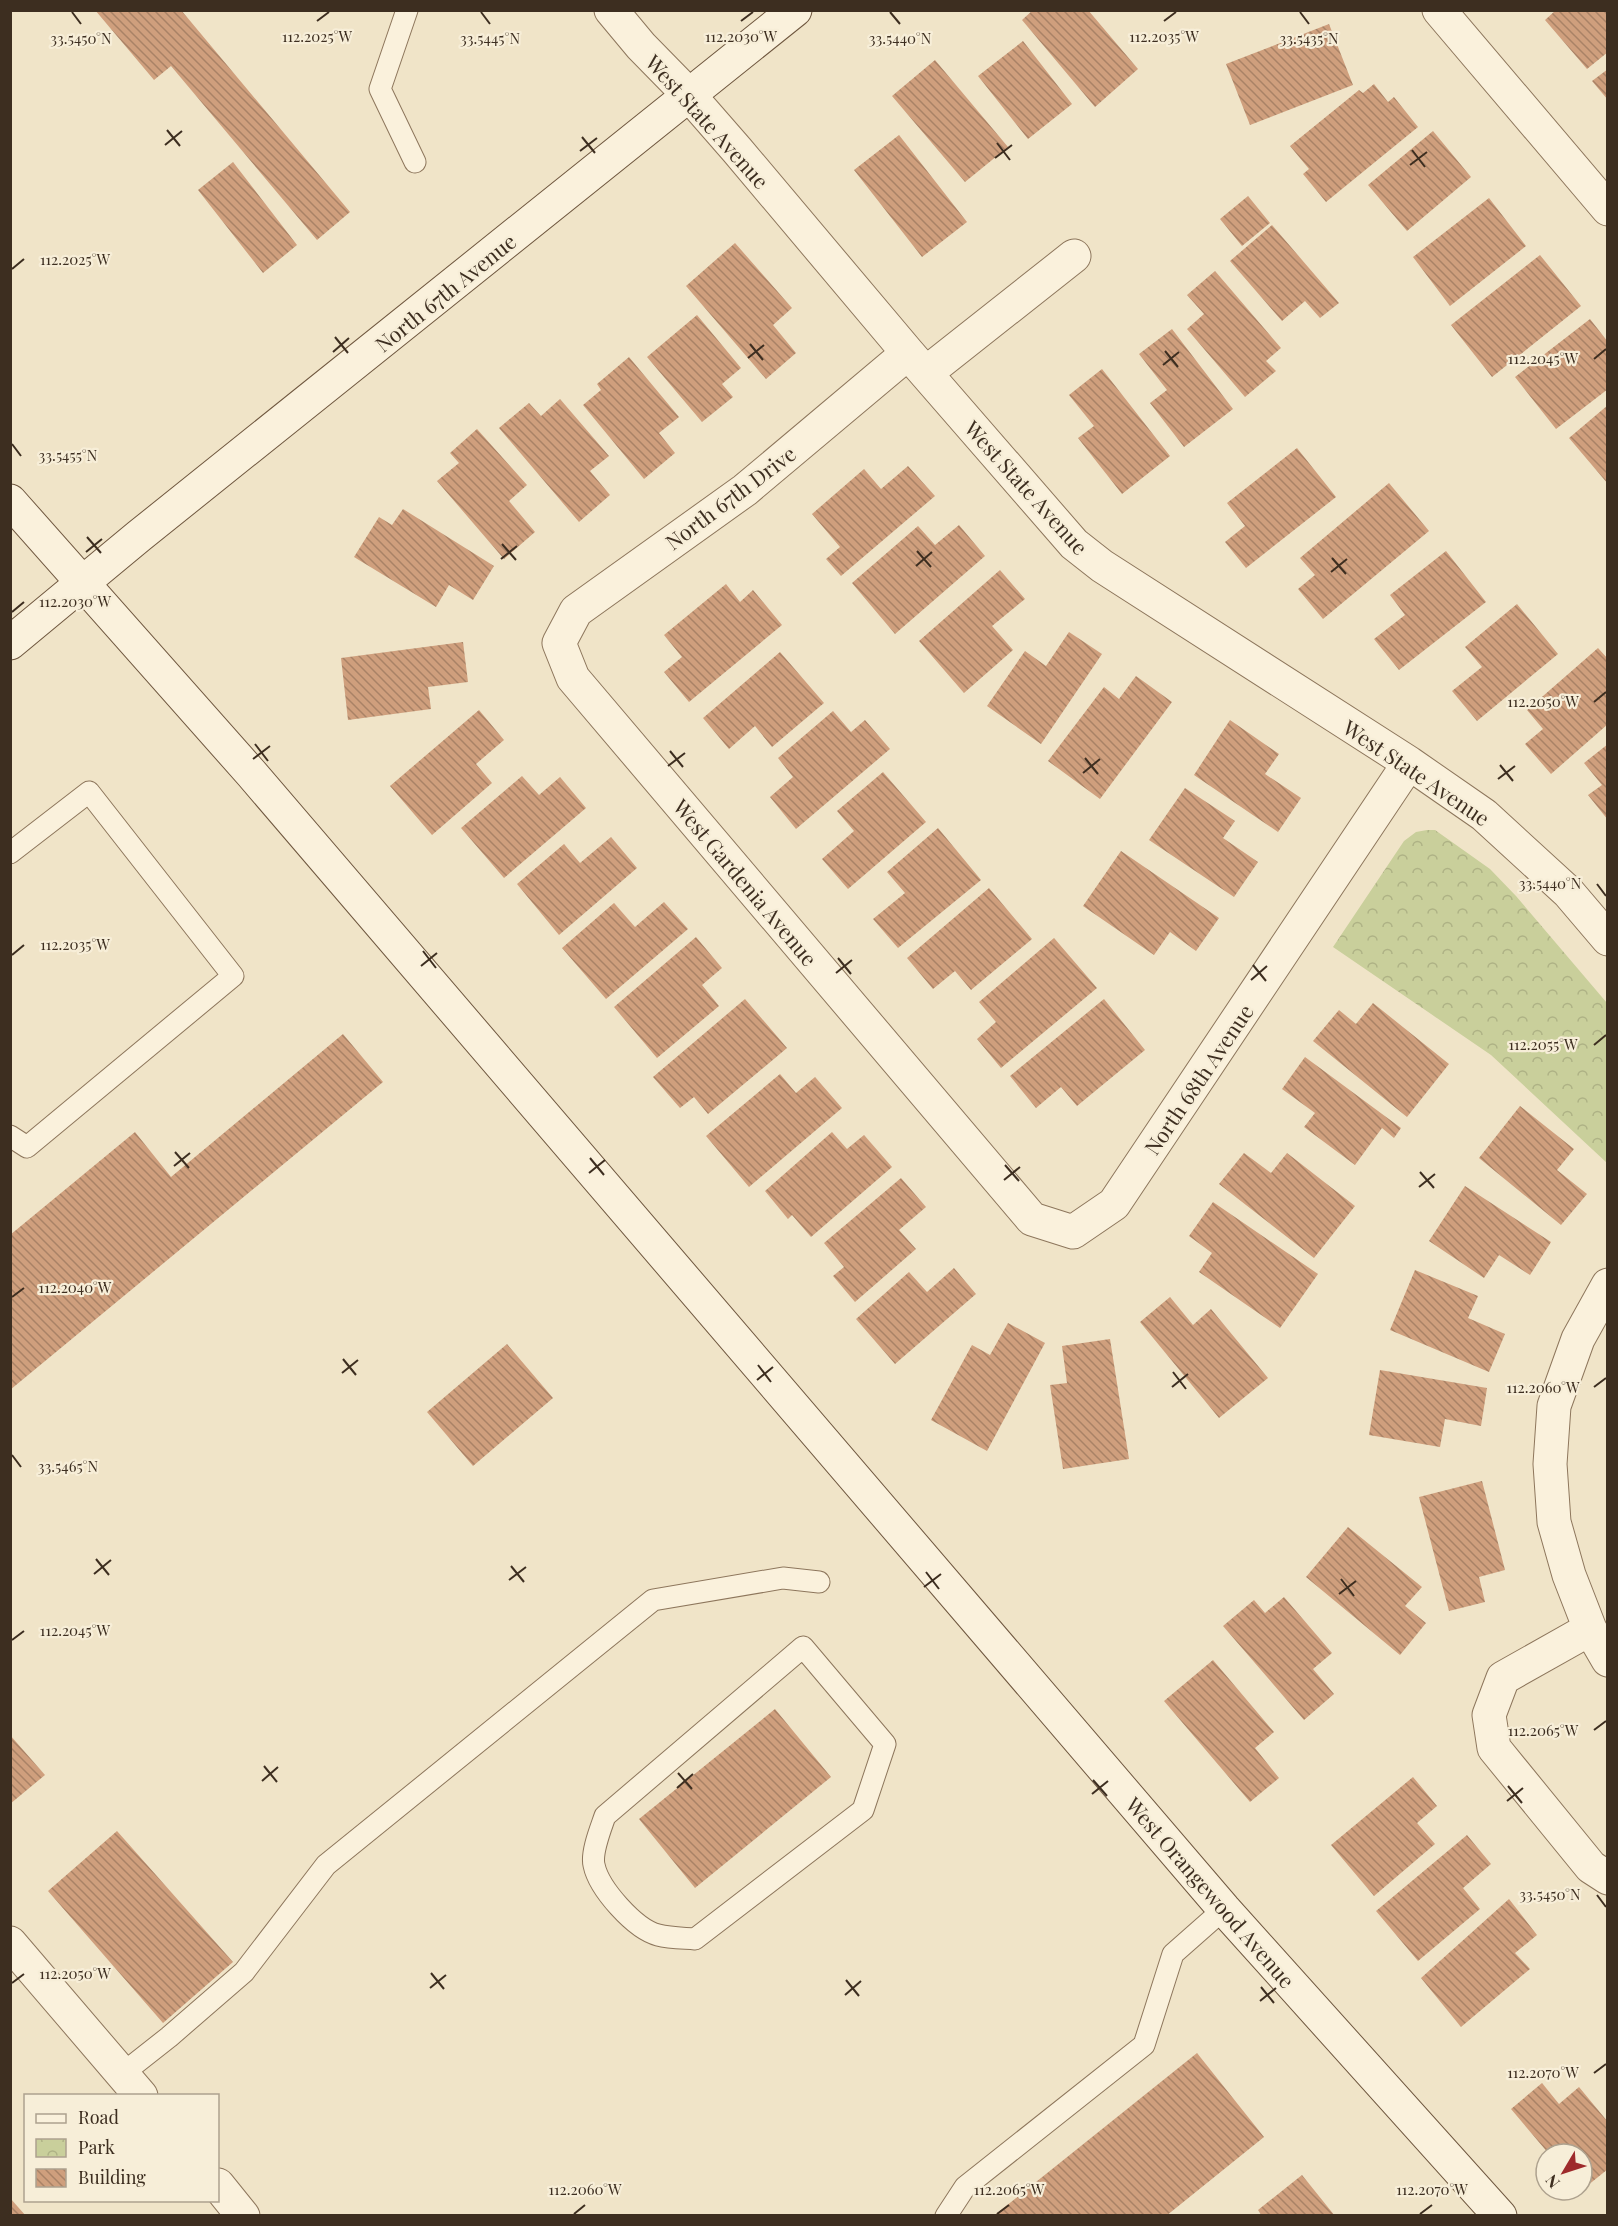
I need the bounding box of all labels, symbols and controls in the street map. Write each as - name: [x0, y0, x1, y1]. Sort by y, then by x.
- text: 112.2025°W: [282, 26, 352, 46]
- text: 112.2030°W: [705, 26, 777, 46]
- text: 112.2035°W: [1129, 26, 1199, 46]
- text: 33.5450°N: [50, 28, 112, 48]
- text: 33.5445°N: [460, 28, 520, 48]
- text: 33.5440°N: [869, 28, 932, 48]
- text: 33.5435°N: [1279, 28, 1339, 48]
- street label: West State Avenue: [640, 47, 776, 194]
- street label: North 67th Avenue: [369, 227, 521, 357]
- text: 112.2025°W: [40, 249, 110, 269]
- text: 112.2045°W: [1508, 348, 1579, 368]
- street label: West State Avenue: [959, 413, 1095, 560]
- street label: North 67th Drive: [659, 439, 801, 555]
- text: 33.5455°N: [39, 445, 98, 465]
- text: 112.2030°W: [39, 591, 111, 611]
- text: 112.2050°W: [1507, 691, 1579, 711]
- street label: West State Avenue: [1337, 712, 1496, 831]
- street label: West Gardenia Avenue: [667, 792, 824, 971]
- text: 33.5440°N: [1519, 873, 1582, 893]
- text: 112.2035°W: [40, 934, 110, 954]
- street label: North 68th Avenue: [1137, 998, 1259, 1160]
- text: 112.2055°W: [1508, 1034, 1578, 1054]
- text: 112.2040°W: [39, 1277, 112, 1297]
- text: 112.2060°W: [1506, 1377, 1580, 1397]
- text: 33.5465°N: [38, 1456, 99, 1476]
- text: 112.2045°W: [40, 1620, 111, 1640]
- text: 112.2065°W: [1508, 1720, 1579, 1740]
- street label: West Orangewood Avenue: [1120, 1790, 1302, 1993]
- text: 33.5450°N: [1519, 1884, 1581, 1904]
- text: 112.2050°W: [39, 1963, 111, 1983]
- text: 112.2070°W: [1507, 2062, 1579, 2082]
- legend: [24, 2094, 219, 2202]
- text: Road: [78, 2105, 119, 2129]
- text: Park: [78, 2135, 115, 2159]
- north arrow: [1534, 2142, 1594, 2202]
- text: Building: [78, 2165, 146, 2189]
- text: N: [1540, 2170, 1564, 2193]
- text: 112.2060°W: [548, 2179, 622, 2199]
- text: 112.2065°W: [974, 2179, 1045, 2199]
- text: 112.2070°W: [1396, 2179, 1468, 2199]

